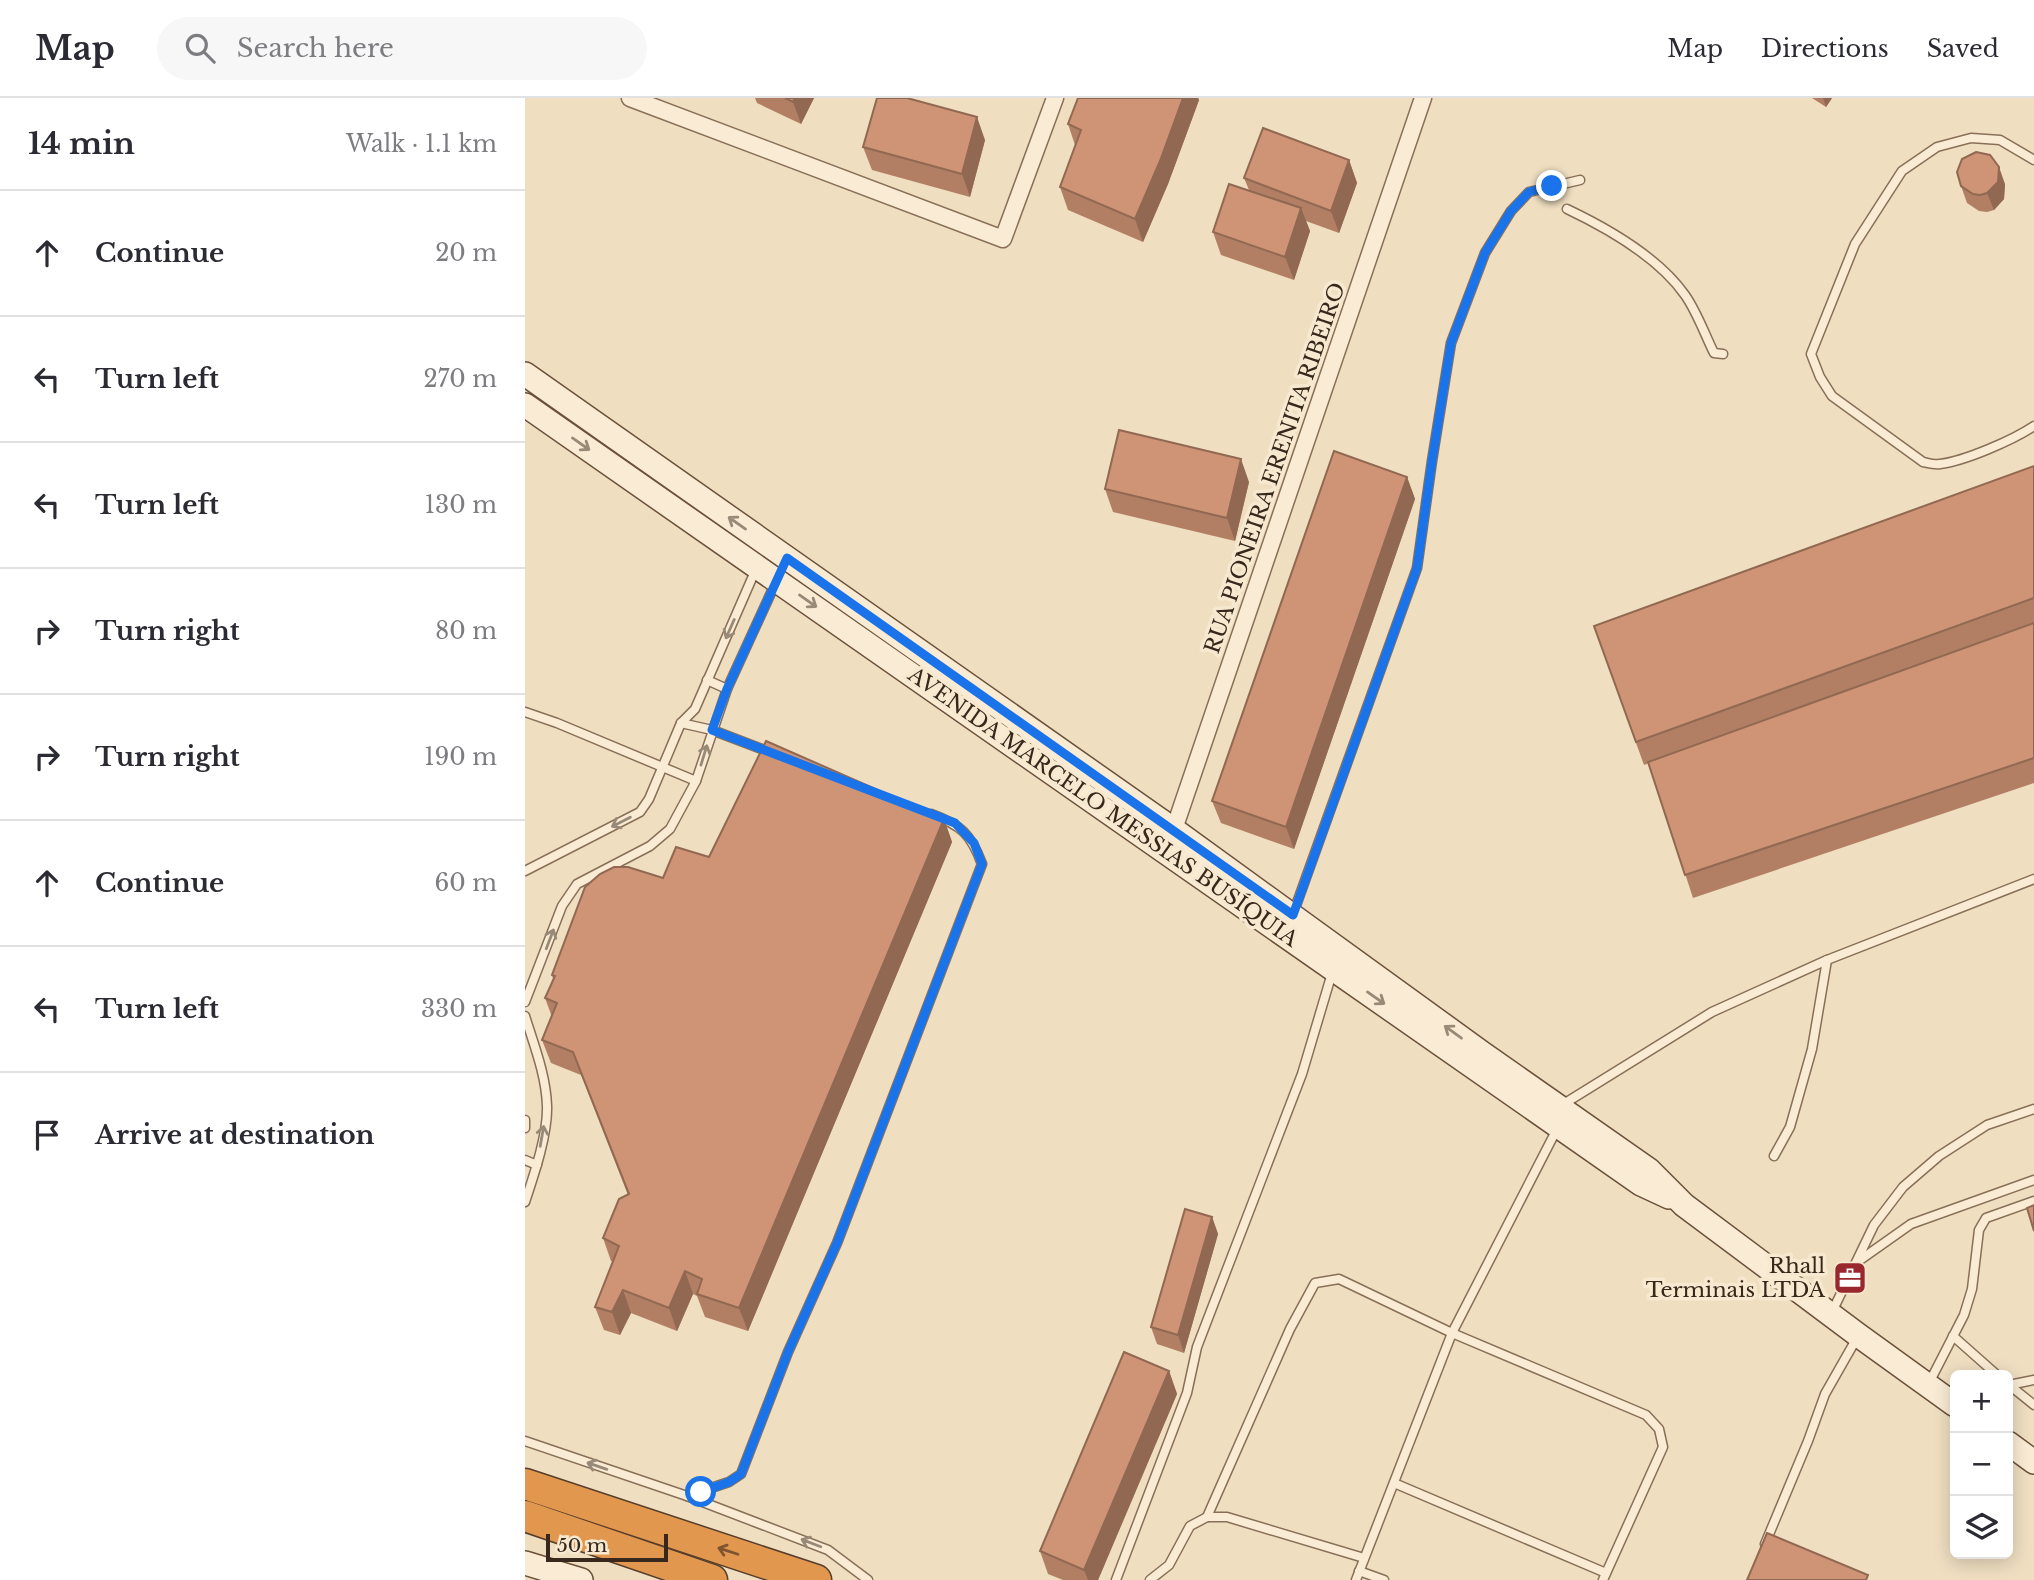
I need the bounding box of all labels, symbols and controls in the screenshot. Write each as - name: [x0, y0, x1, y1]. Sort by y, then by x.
- search box: [157, 17, 647, 80]
- text: Map: [35, 28, 115, 69]
- icon: search: [181, 29, 219, 67]
- text: Search here: [237, 32, 394, 64]
- text: Map: [1667, 34, 1723, 63]
- text: Directions: [1761, 34, 1889, 63]
- text: Saved: [1927, 34, 1999, 63]
- text: 14 min: [28, 125, 135, 162]
- text: Walk · 1.1 km: [346, 130, 497, 158]
- route end: [1536, 170, 1567, 201]
- icon: ahead: [28, 234, 66, 272]
- text: Continue: [95, 237, 224, 269]
- text: 20 m: [435, 239, 497, 267]
- street label: RUA PIONEIRA ERENITA RIBEIRO: [1199, 279, 1351, 657]
- icon: left: [28, 360, 66, 398]
- text: Turn left: [95, 363, 219, 395]
- text: 270 m: [424, 365, 497, 393]
- one-way arrow: [571, 437, 590, 451]
- icon: left: [28, 486, 66, 524]
- text: Turn left: [95, 489, 219, 521]
- text: 130 m: [425, 491, 497, 519]
- one-way arrow: [728, 516, 747, 530]
- one-way arrow: [798, 594, 817, 609]
- icon: right: [28, 612, 66, 650]
- text: Turn right: [95, 615, 240, 647]
- text: 80 m: [435, 617, 497, 645]
- one-way arrow: [723, 618, 736, 639]
- street label: AVENIDA MARCELO MESSIAS BUSÍQUIA: [902, 661, 1304, 953]
- icon: right: [28, 738, 66, 776]
- text: Turn right: [95, 741, 240, 773]
- text: 190 m: [424, 743, 497, 771]
- one-way arrow: [699, 744, 712, 766]
- one-way arrow: [611, 816, 632, 830]
- icon: ahead: [28, 864, 66, 902]
- text: Continue: [95, 867, 224, 899]
- text: 60 m: [435, 869, 497, 897]
- one-way arrow: [544, 928, 557, 950]
- icon: left: [28, 990, 66, 1028]
- one-way arrow: [1366, 991, 1385, 1005]
- text: Turn left: [95, 993, 219, 1025]
- text: 330 m: [421, 995, 497, 1023]
- one-way arrow: [1445, 1025, 1463, 1040]
- icon: arrive: [28, 1116, 66, 1154]
- text: Arrive at destination: [95, 1119, 375, 1151]
- one-way arrow: [536, 1125, 549, 1148]
- place label: Rhall Terminais LTDA: [1646, 1253, 1826, 1303]
- office icon: Rhall Terminais LTDA: [1831, 1259, 1869, 1297]
- map controls: [1950, 1370, 2013, 1559]
- button: +: [1950, 1370, 2013, 1433]
- button: −: [1950, 1433, 2013, 1496]
- one-way arrow: [587, 1459, 609, 1471]
- route start: [685, 1476, 716, 1507]
- button: layers: [1950, 1496, 2013, 1559]
- scale bar: [546, 1531, 669, 1563]
- text: 50 m: [557, 1534, 607, 1557]
- one-way arrow: [801, 1536, 823, 1549]
- one-way arrow: [717, 1544, 739, 1557]

